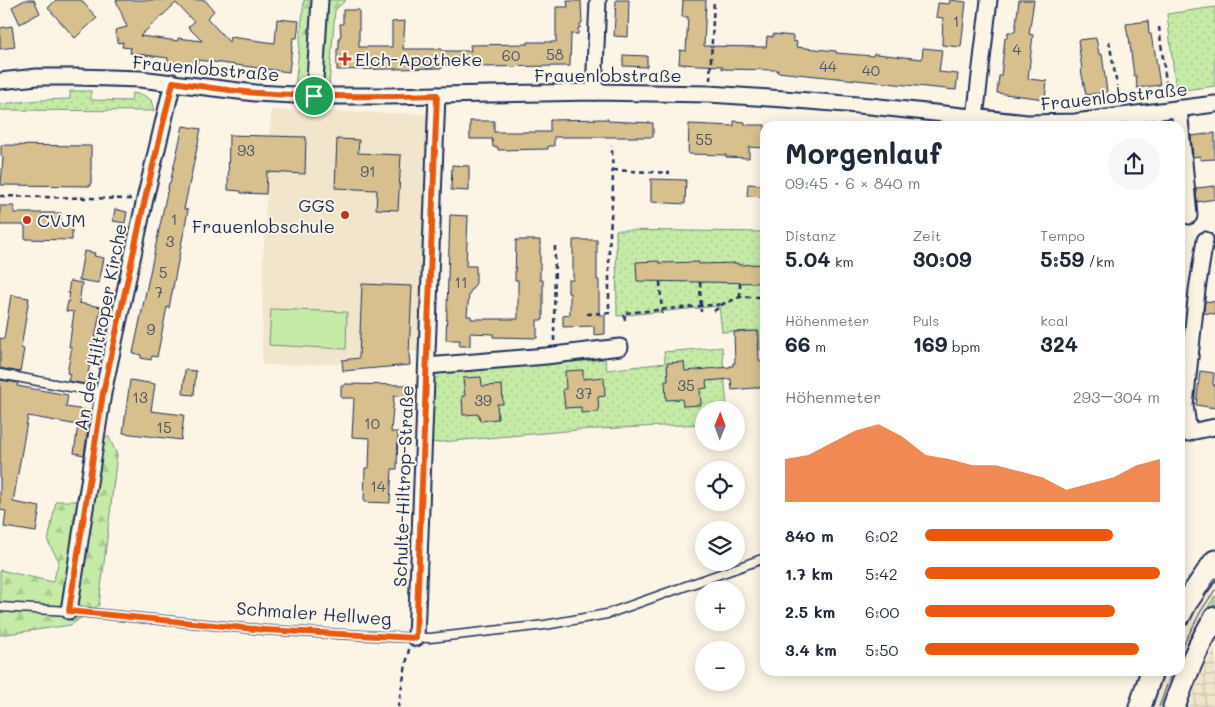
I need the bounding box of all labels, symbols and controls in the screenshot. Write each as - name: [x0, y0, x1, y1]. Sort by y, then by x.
- house number: 1: [953, 11, 959, 31]
- house number: 4: [1013, 39, 1022, 59]
- house number: 58: [546, 44, 564, 64]
- house number: 60: [502, 45, 520, 65]
- place label: Elch-Apotheke: [355, 47, 482, 71]
- street label: Frauenlobstraße: [132, 50, 280, 86]
- marker: Elch-Apotheke: [339, 53, 351, 65]
- house number: 44: [819, 56, 837, 76]
- house number: 40: [862, 60, 880, 80]
- street label: Frauenlobstraße: [534, 63, 682, 87]
- pin: [293, 75, 335, 117]
- street label: Frauenlobstraße: [1039, 76, 1189, 116]
- icon: arrive: [300, 82, 328, 110]
- house number: 55: [695, 129, 713, 149]
- text: Morgenlauf: [785, 135, 941, 171]
- button: share: [1108, 138, 1160, 190]
- house number: 93: [237, 140, 255, 160]
- house number: 91: [360, 161, 376, 181]
- text: 09:45 · 6 × 840 m: [785, 172, 921, 193]
- place label: GGS Frauenlobschule: [192, 193, 335, 238]
- place label: CVJM: [37, 208, 86, 232]
- house number: 1: [171, 209, 177, 229]
- marker: GGS Frauenlobschule: [339, 209, 351, 221]
- marker: CVJM: [21, 214, 33, 226]
- street label: An der Hiltroper Kirche: [68, 221, 132, 433]
- text: Distanz: [785, 226, 836, 245]
- text: Zeit: [913, 226, 941, 245]
- text: Tempo: [1040, 226, 1085, 245]
- house number: 3: [166, 231, 175, 251]
- text: 5.04: [785, 245, 831, 272]
- text: 30:09: [913, 245, 972, 272]
- text: 5:59: [1040, 245, 1084, 272]
- text: km: [831, 252, 854, 271]
- text: /km: [1084, 252, 1115, 271]
- house number: 5: [159, 262, 167, 282]
- house number: 11: [454, 272, 468, 292]
- house number: 7: [155, 282, 163, 302]
- text: Höhenmeter: [785, 311, 869, 330]
- text: Puls: [913, 311, 939, 330]
- text: kcal: [1040, 311, 1068, 330]
- house number: 9: [147, 319, 156, 339]
- text: 66: [785, 330, 810, 357]
- text: 169: [913, 330, 947, 357]
- text: 324: [1040, 330, 1078, 357]
- text: m: [810, 337, 826, 356]
- text: bpm: [947, 337, 981, 356]
- house number: 35: [677, 375, 695, 395]
- house number: 37: [575, 383, 593, 403]
- street label: Schulte-Hiltrop-Straße: [387, 385, 419, 587]
- text: Höhenmeter: [785, 386, 881, 407]
- text: 293–304 m: [1073, 386, 1160, 407]
- house number: 13: [132, 387, 148, 407]
- house number: 39: [474, 390, 492, 410]
- north arrow: [695, 401, 745, 451]
- map controls: [695, 401, 745, 691]
- house number: 10: [364, 413, 380, 433]
- house number: 15: [156, 417, 172, 437]
- button: locate: [695, 461, 745, 511]
- house number: 14: [370, 476, 386, 496]
- button: layers: [695, 521, 745, 571]
- text: 840 m: [785, 525, 834, 546]
- text: 6:02: [865, 525, 898, 546]
- text: 1.7 km: [785, 563, 833, 584]
- text: 5:42: [865, 563, 898, 584]
- button: +: [695, 581, 745, 631]
- street label: Schmaler Hellweg: [236, 596, 392, 630]
- text: 2.5 km: [785, 601, 835, 622]
- text: 6:00: [865, 601, 899, 622]
- text: 3.4 km: [785, 639, 837, 660]
- text: 5:50: [865, 639, 899, 660]
- button: −: [695, 641, 745, 691]

